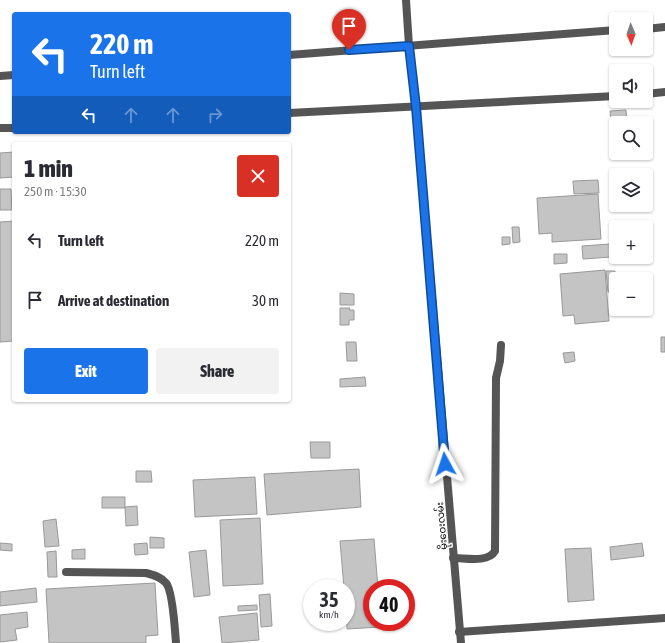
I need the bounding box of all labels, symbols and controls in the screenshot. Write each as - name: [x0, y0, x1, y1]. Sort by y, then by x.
- pin: [332, 9, 366, 50]
- north arrow: [609, 12, 653, 56]
- map controls: [609, 12, 653, 316]
- icon: arrive: [338, 15, 360, 37]
- icon: left: [24, 28, 76, 80]
- text: 220 m: [90, 28, 153, 60]
- text: Turn left: [90, 61, 145, 82]
- button: sound: [609, 64, 653, 108]
- icon: left: [78, 104, 100, 126]
- icon: ahead: [120, 104, 142, 126]
- icon: ahead: [162, 104, 184, 126]
- icon: right: [204, 104, 226, 126]
- button: search: [609, 116, 653, 160]
- text: 1 min: [24, 155, 73, 182]
- button: close: [237, 155, 279, 197]
- button: layers: [609, 168, 653, 212]
- text: 250 m · 15:30: [24, 184, 87, 199]
- button: +: [609, 220, 653, 264]
- icon: left: [24, 229, 46, 251]
- text: Turn left: [58, 232, 104, 249]
- text: 220 m: [245, 232, 279, 249]
- button: −: [609, 272, 653, 316]
- icon: arrive: [24, 289, 46, 311]
- text: Arrive at destination: [58, 292, 169, 309]
- text: 30 m: [252, 292, 279, 309]
- button: Exit: [24, 348, 148, 394]
- button: Share: [156, 348, 279, 394]
- position arrow: [424, 443, 466, 485]
- street label: မိုးဝေးလမ်း: [432, 501, 452, 551]
- speed limit sign: 40: [363, 579, 415, 631]
- text: 35: [320, 588, 338, 611]
- text: km/h: [319, 609, 339, 620]

